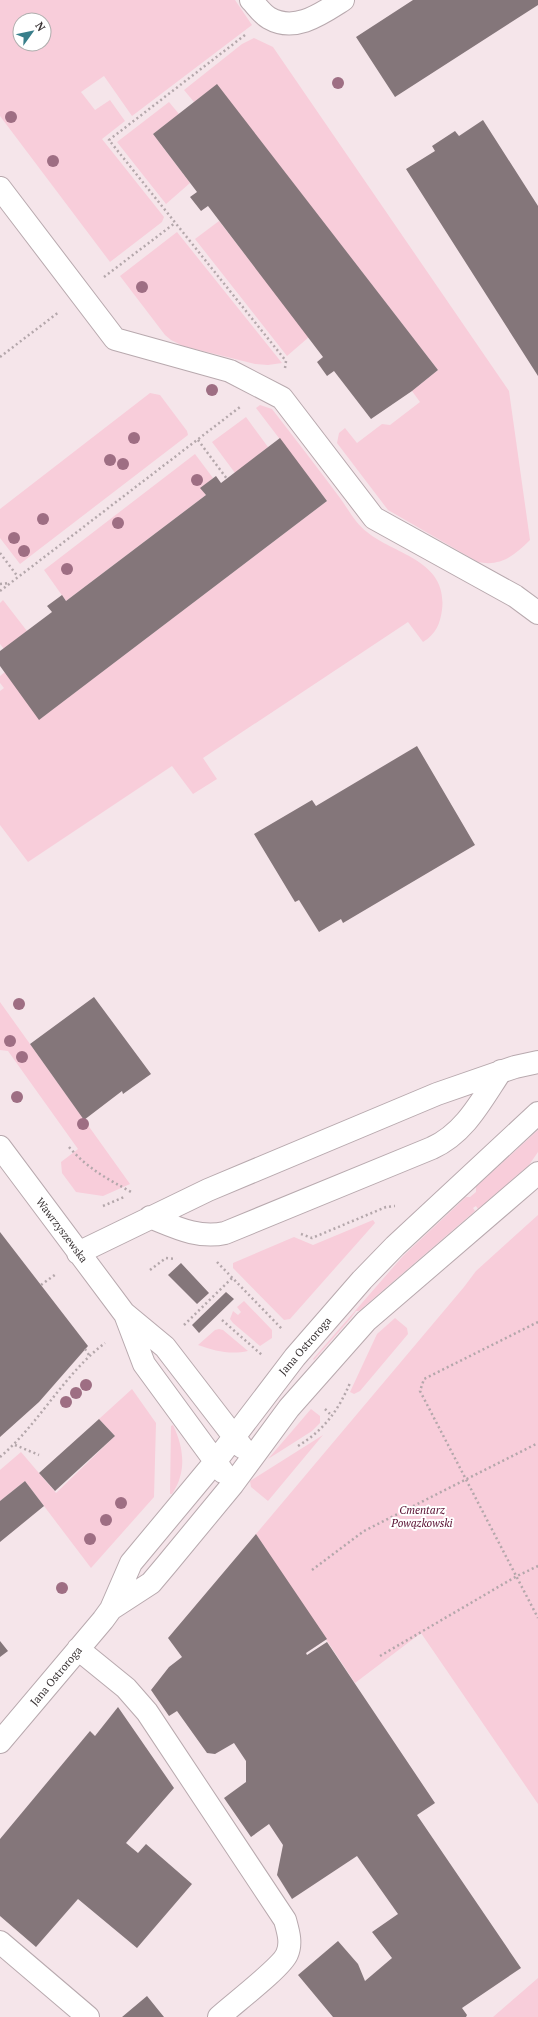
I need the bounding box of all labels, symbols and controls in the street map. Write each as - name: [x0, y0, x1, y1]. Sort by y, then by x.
- north arrow: [12, 12, 52, 52]
- text: N: [32, 19, 49, 34]
- street label: Wawrzyszewska: [33, 1195, 91, 1266]
- street label: Jana Ostroroga: [276, 1314, 335, 1378]
- park label: Cmentarz Powązkowski: [390, 1503, 453, 1530]
- street label: Jana Ostroroga: [27, 1643, 85, 1708]

